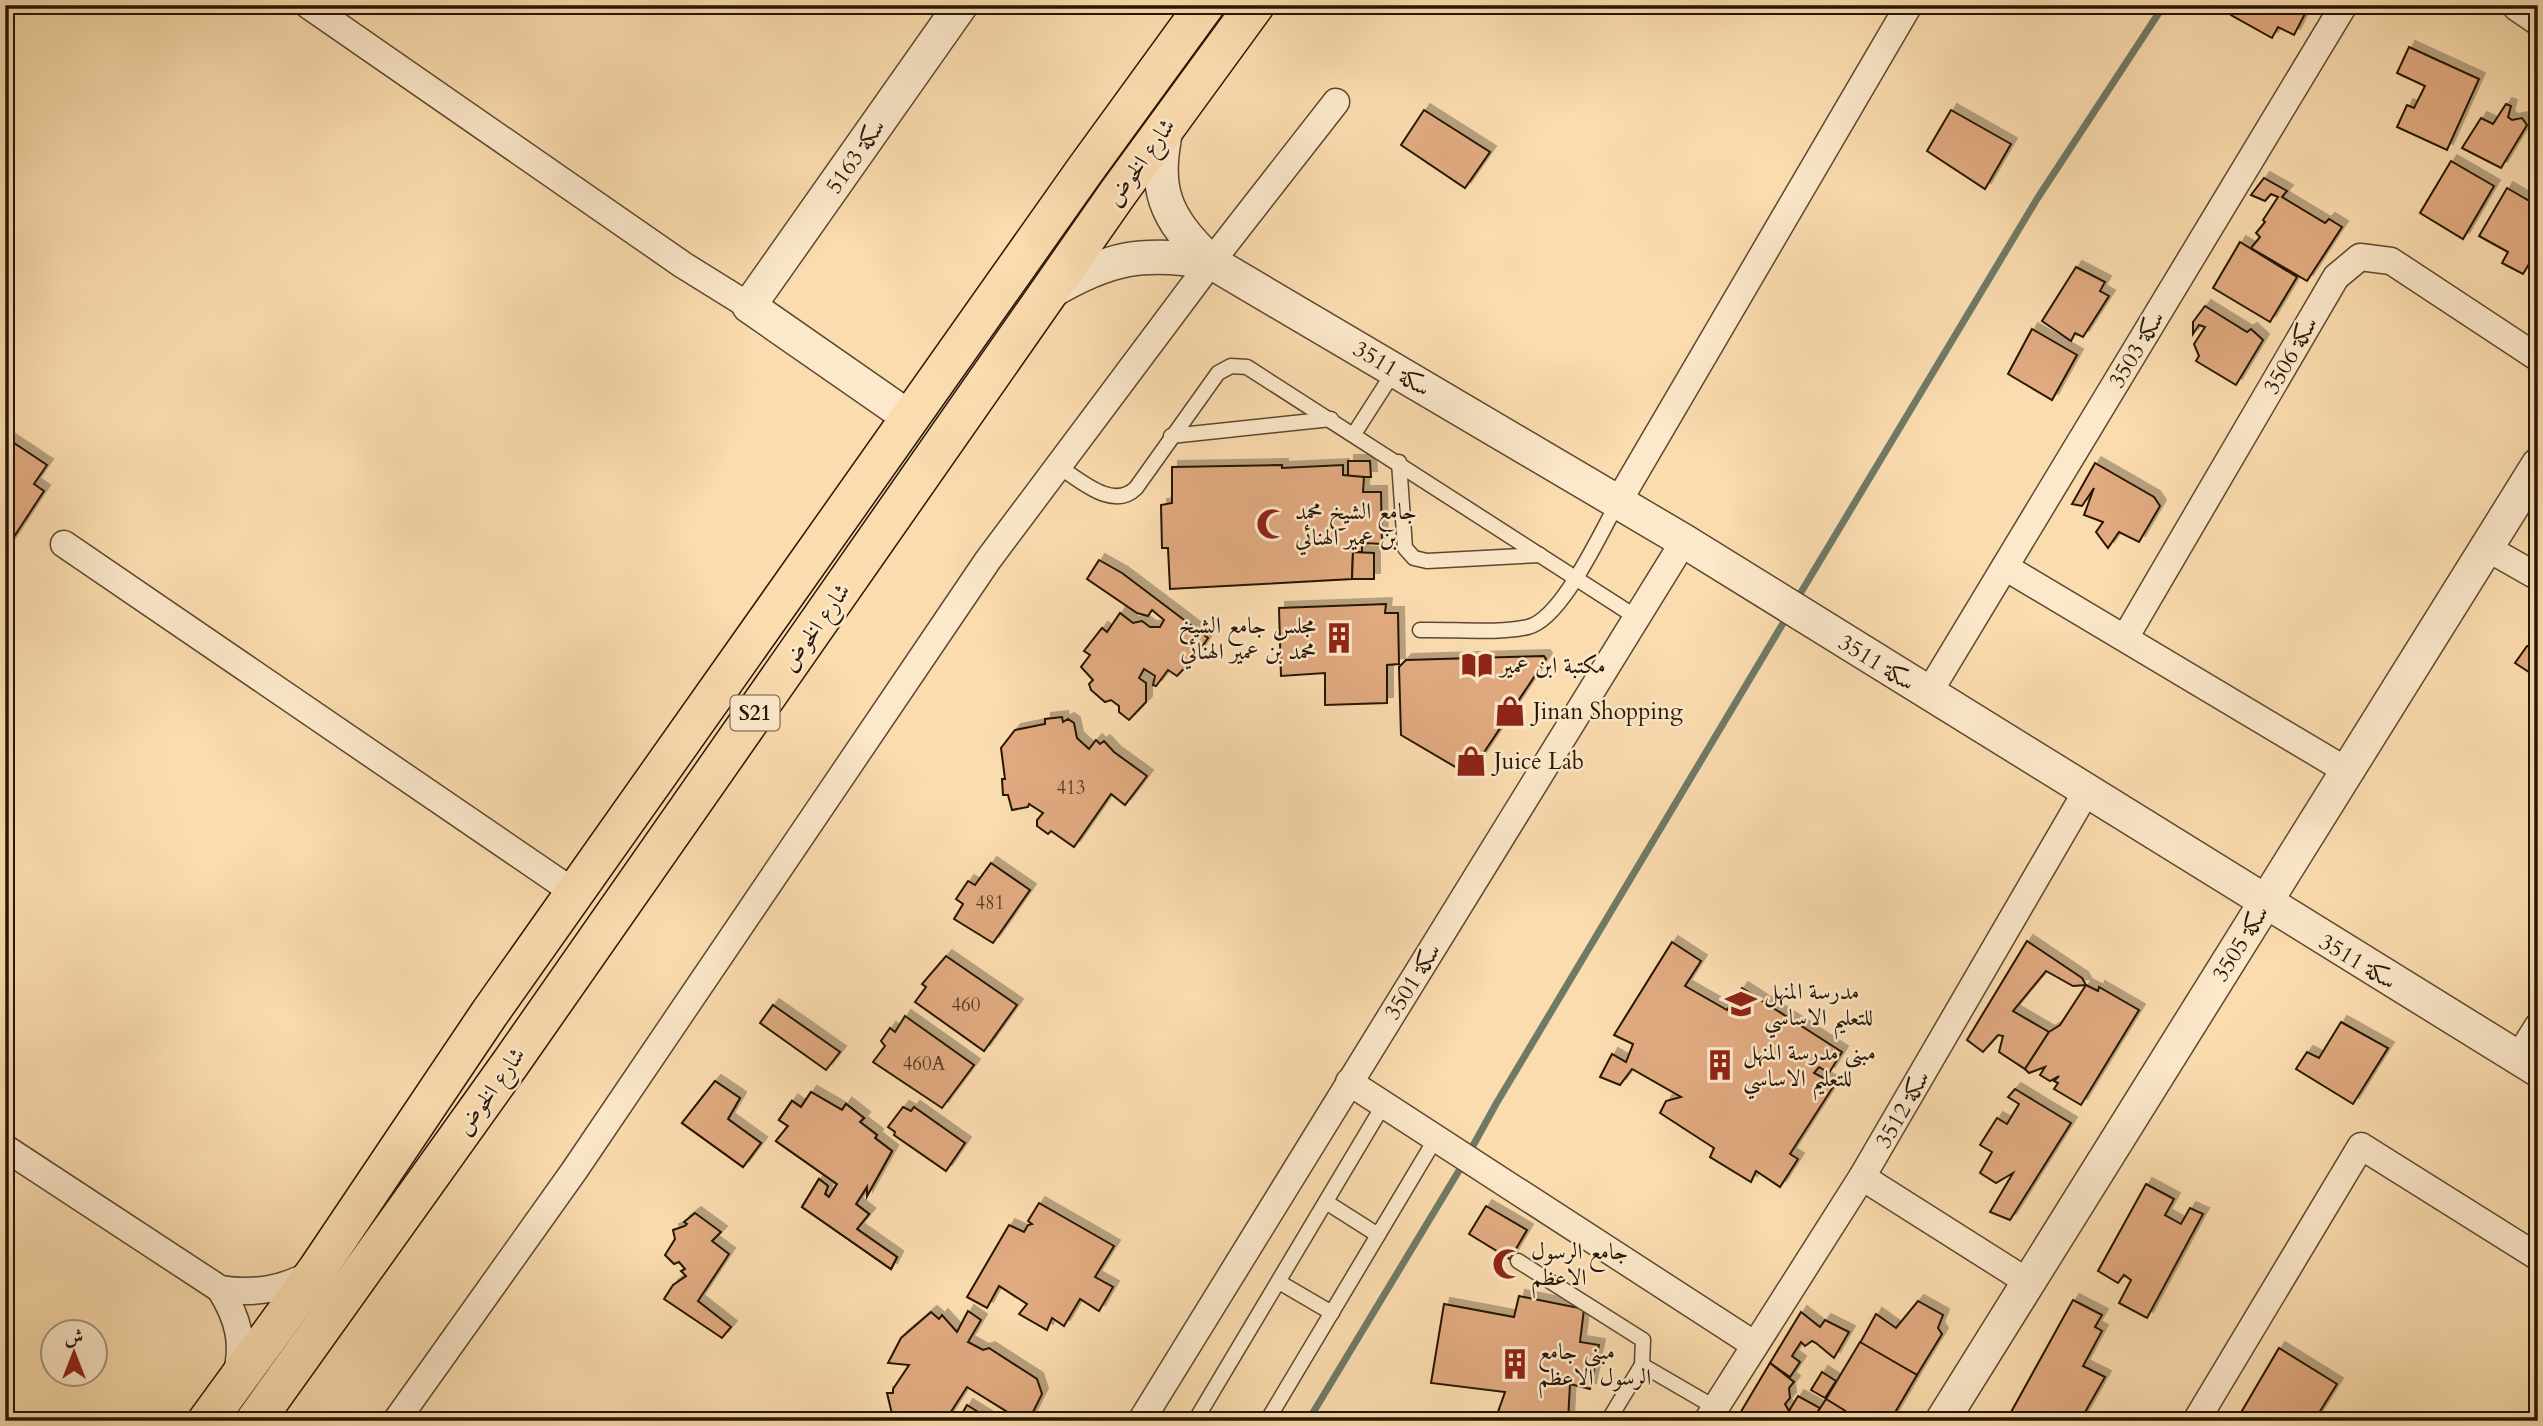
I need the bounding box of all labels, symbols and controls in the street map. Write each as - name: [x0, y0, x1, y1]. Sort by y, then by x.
- street label: شارع الخوض: [1099, 112, 1185, 215]
- street label: سكة 5163: [818, 113, 892, 200]
- street label: سكة 3503: [2101, 305, 2172, 394]
- street label: سكة 3506: [2256, 311, 2325, 400]
- street label: سكة 3511: [1347, 333, 1436, 404]
- place label: جامع الشيخ محمد بن عمير الهنائي: [1295, 496, 1417, 556]
- mosque icon: جامع الشيخ محمد بن عمير الهنائي: [1255, 507, 1289, 541]
- street label: شارع الخوض: [774, 577, 860, 680]
- place label: مجلس جامع الشيخ محمد بن عمير الهنائي: [1179, 610, 1316, 670]
- building icon: مجلس جامع الشيخ محمد بن عمير الهنائي: [1322, 621, 1356, 655]
- street label: سكة 3511: [1833, 627, 1921, 698]
- library icon: مكتبة ابن عمير: [1460, 648, 1494, 682]
- place label: مكتبة ابن عمير: [1498, 650, 1606, 681]
- shop icon: Jinan Shopping: [1493, 694, 1527, 728]
- road number: S21: [730, 696, 780, 730]
- place label: Jinan Shopping: [1530, 696, 1683, 727]
- shop icon: Juice Lab: [1454, 744, 1488, 778]
- place label: Juice Lab: [1491, 746, 1584, 777]
- house number: 413: [1056, 775, 1086, 801]
- house number: 481: [975, 890, 1005, 916]
- street label: سكة 3505: [2205, 899, 2276, 987]
- street label: سكة 3511: [2313, 926, 2402, 997]
- street label: سكة 3501: [1377, 937, 1448, 1025]
- place label: مدرسة المنهل للتعليم الاساسي: [1764, 976, 1873, 1040]
- school or university icon: مدرسة المنهل للتعليم الاساسي: [1724, 987, 1758, 1021]
- house number: 460: [951, 992, 981, 1018]
- place label: مبنى مدرسة المنهل للتعليم الاساسي: [1743, 1037, 1876, 1101]
- street label: شارع الخوض: [449, 1041, 535, 1144]
- building icon: مبنى مدرسة المنهل للتعليم الاساسي: [1703, 1048, 1737, 1082]
- house number: 460A: [903, 1051, 946, 1077]
- street label: سكة 3512: [1868, 1065, 1937, 1154]
- place label: جامع الرسول الاعظم: [1531, 1236, 1628, 1299]
- mosque icon: جامع الرسول الاعظم: [1491, 1247, 1525, 1281]
- north arrow: [38, 1318, 108, 1388]
- text: ش: [65, 1324, 83, 1350]
- place label: مبنى جامع الرسول الاعظم: [1538, 1336, 1651, 1399]
- building icon: مبنى جامع الرسول الاعظم: [1498, 1347, 1532, 1381]

